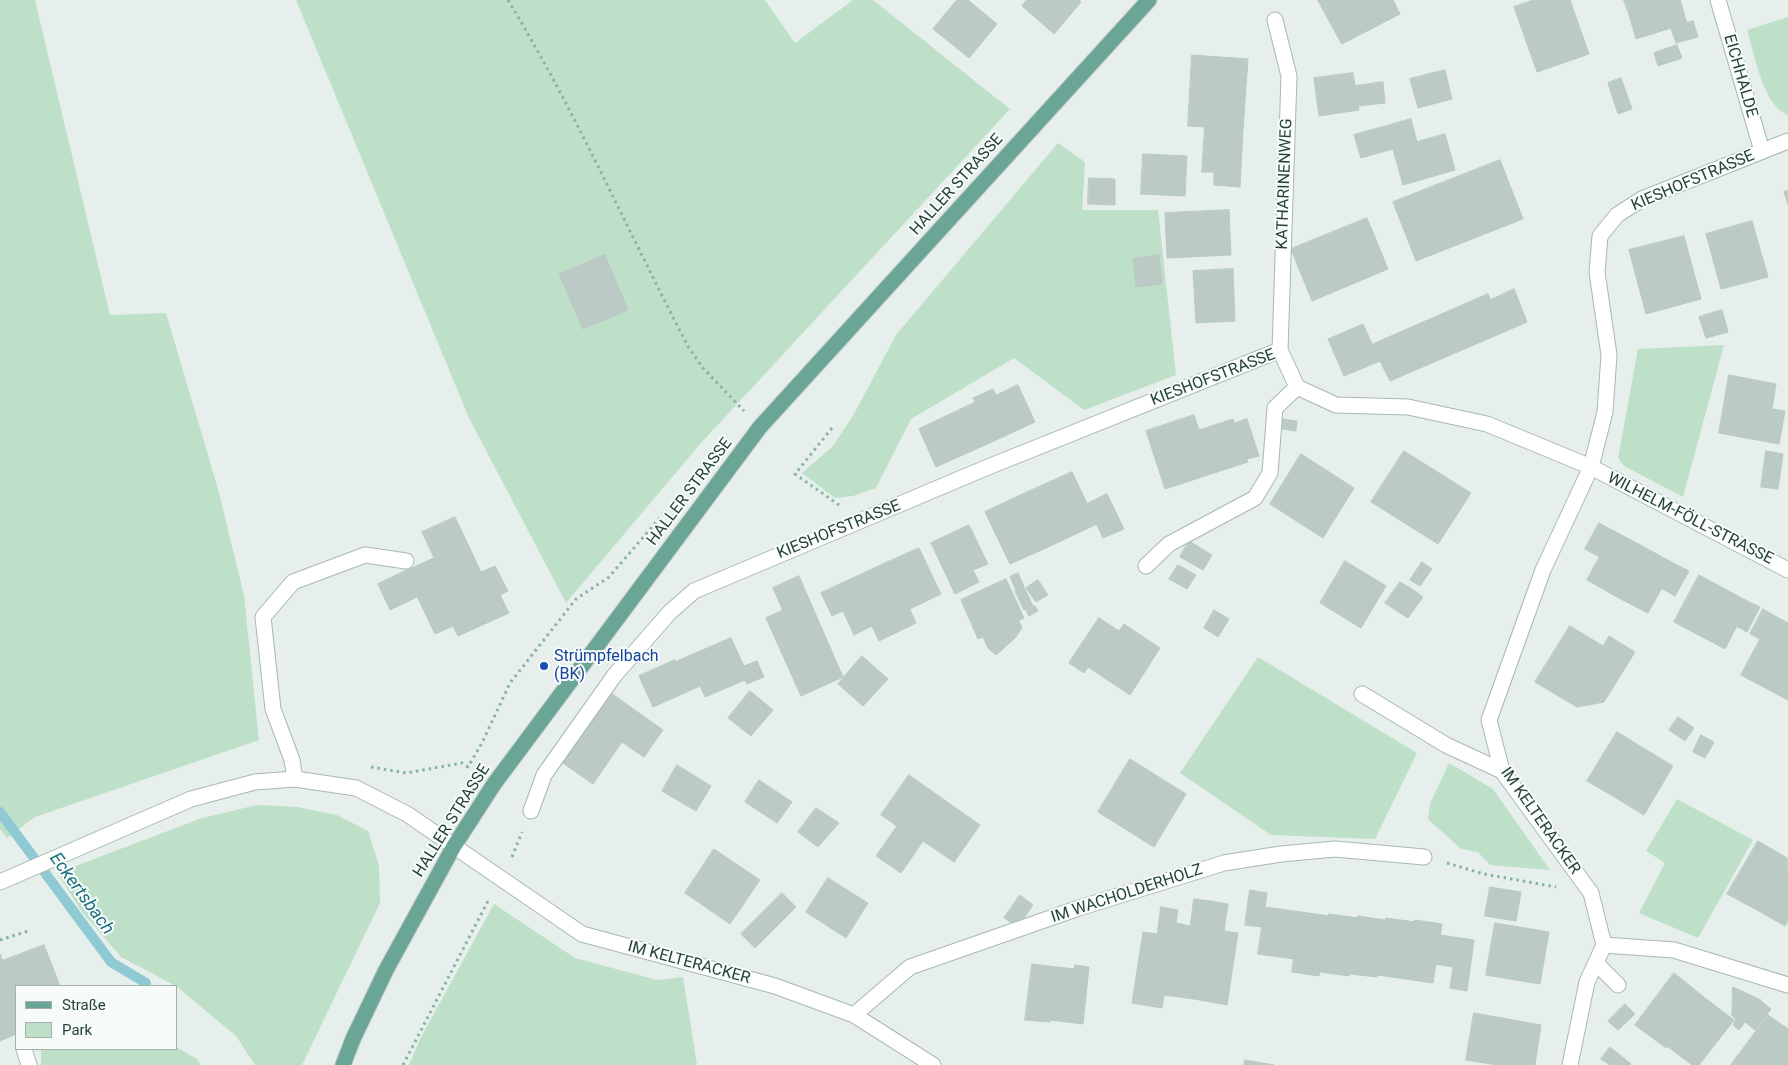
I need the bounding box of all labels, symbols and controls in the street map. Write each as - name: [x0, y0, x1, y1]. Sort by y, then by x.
- street label: EICHHALDE: [1719, 32, 1761, 120]
- street label: KATHARINENWEG: [1273, 118, 1297, 250]
- street label: HALLER STRASSE: [907, 130, 1007, 240]
- street label: KIESHOFSTRASSE: [1629, 146, 1757, 216]
- street label: KIESHOFSTRASSE: [1148, 345, 1278, 411]
- street label: HALLER STRASSE: [643, 434, 737, 550]
- street label: WILHELM-FÖLL-STRASSE: [1604, 469, 1776, 569]
- street label: KIESHOFSTRASSE: [774, 496, 904, 564]
- place label: Strümpfelbach (BK): [554, 647, 659, 685]
- marker: Strümpfelbach (BK): [538, 660, 550, 672]
- street label: HALLER STRASSE: [410, 761, 494, 881]
- street label: IM KELTERACKER: [1496, 764, 1584, 878]
- water label: Eckertsbach: [44, 849, 118, 939]
- street label: IM WACHOLDERHOLZ: [1049, 860, 1205, 928]
- street label: IM KELTERACKER: [626, 937, 752, 989]
- legend: [15, 985, 178, 1050]
- text: Straße: [62, 996, 106, 1014]
- text: Park: [62, 1021, 92, 1039]

